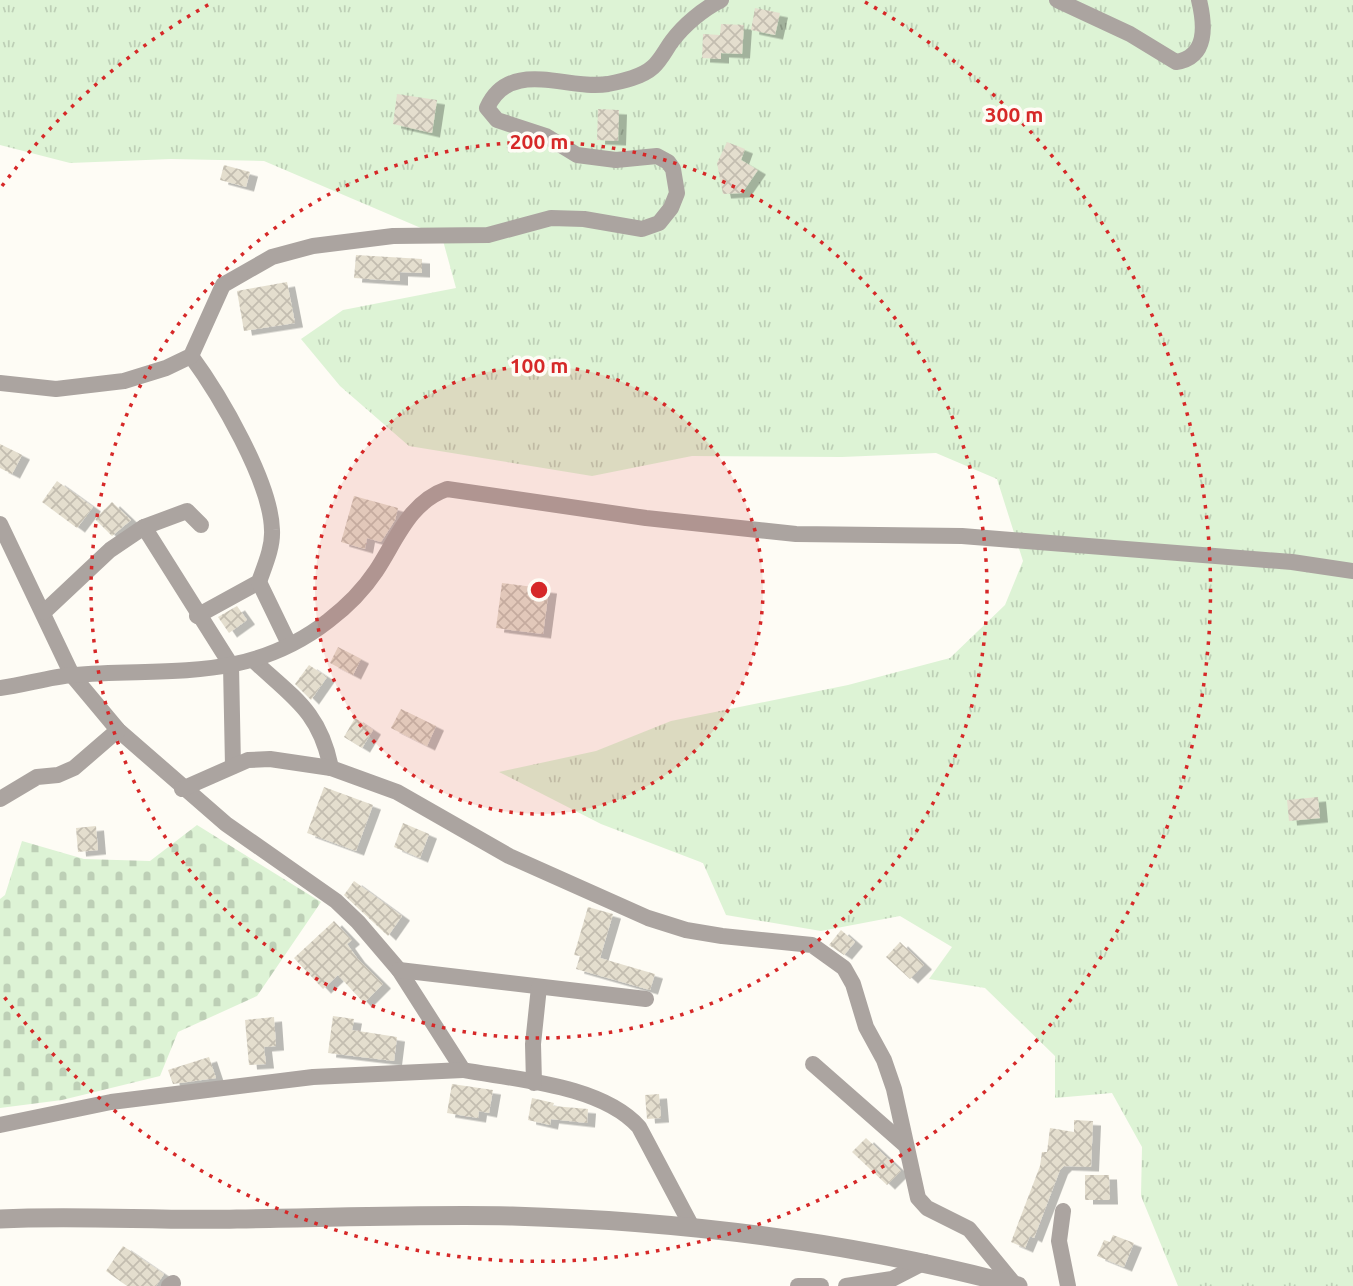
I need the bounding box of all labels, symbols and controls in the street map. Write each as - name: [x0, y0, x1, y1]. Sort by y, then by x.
- text: 300 m: [985, 102, 1043, 126]
- text: 200 m: [510, 129, 568, 153]
- text: 100 m: [510, 353, 568, 377]
- centre of rings: [527, 578, 551, 602]

